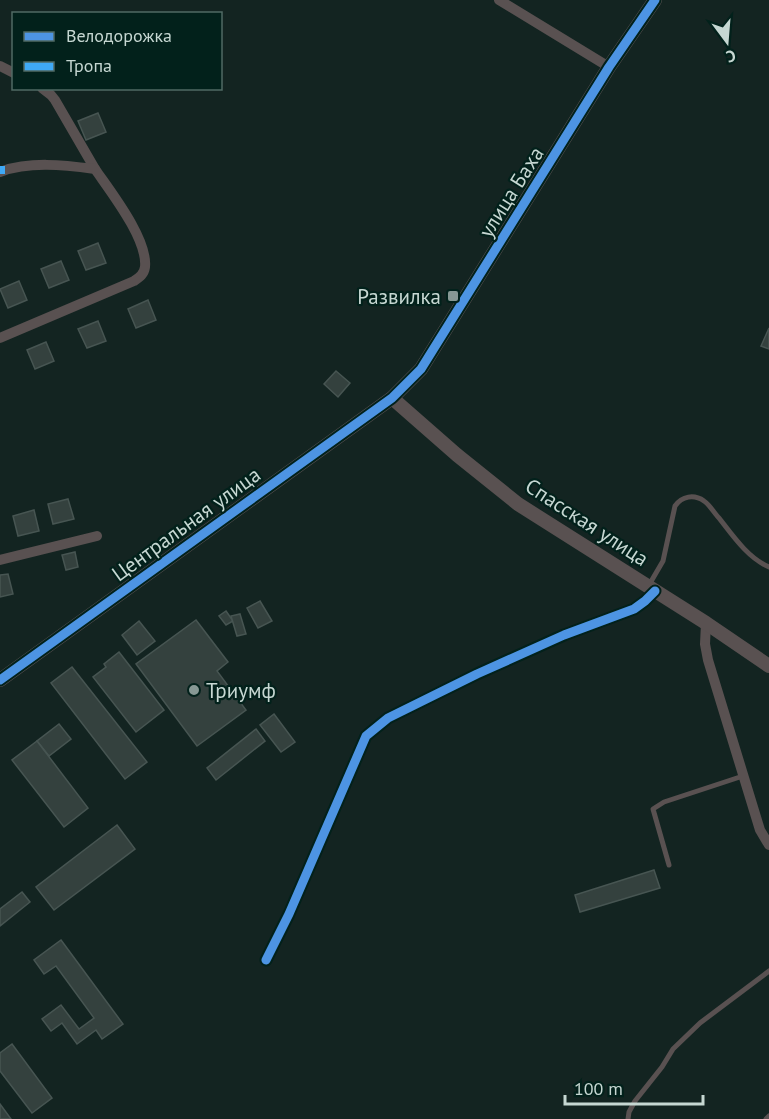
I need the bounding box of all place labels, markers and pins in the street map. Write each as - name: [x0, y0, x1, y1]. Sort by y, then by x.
- place label: Развилка: [357, 283, 441, 310]
- marker: Развилка: [446, 289, 460, 303]
- place label: Триумф: [206, 677, 276, 704]
- marker: Триумф: [187, 683, 201, 697]

